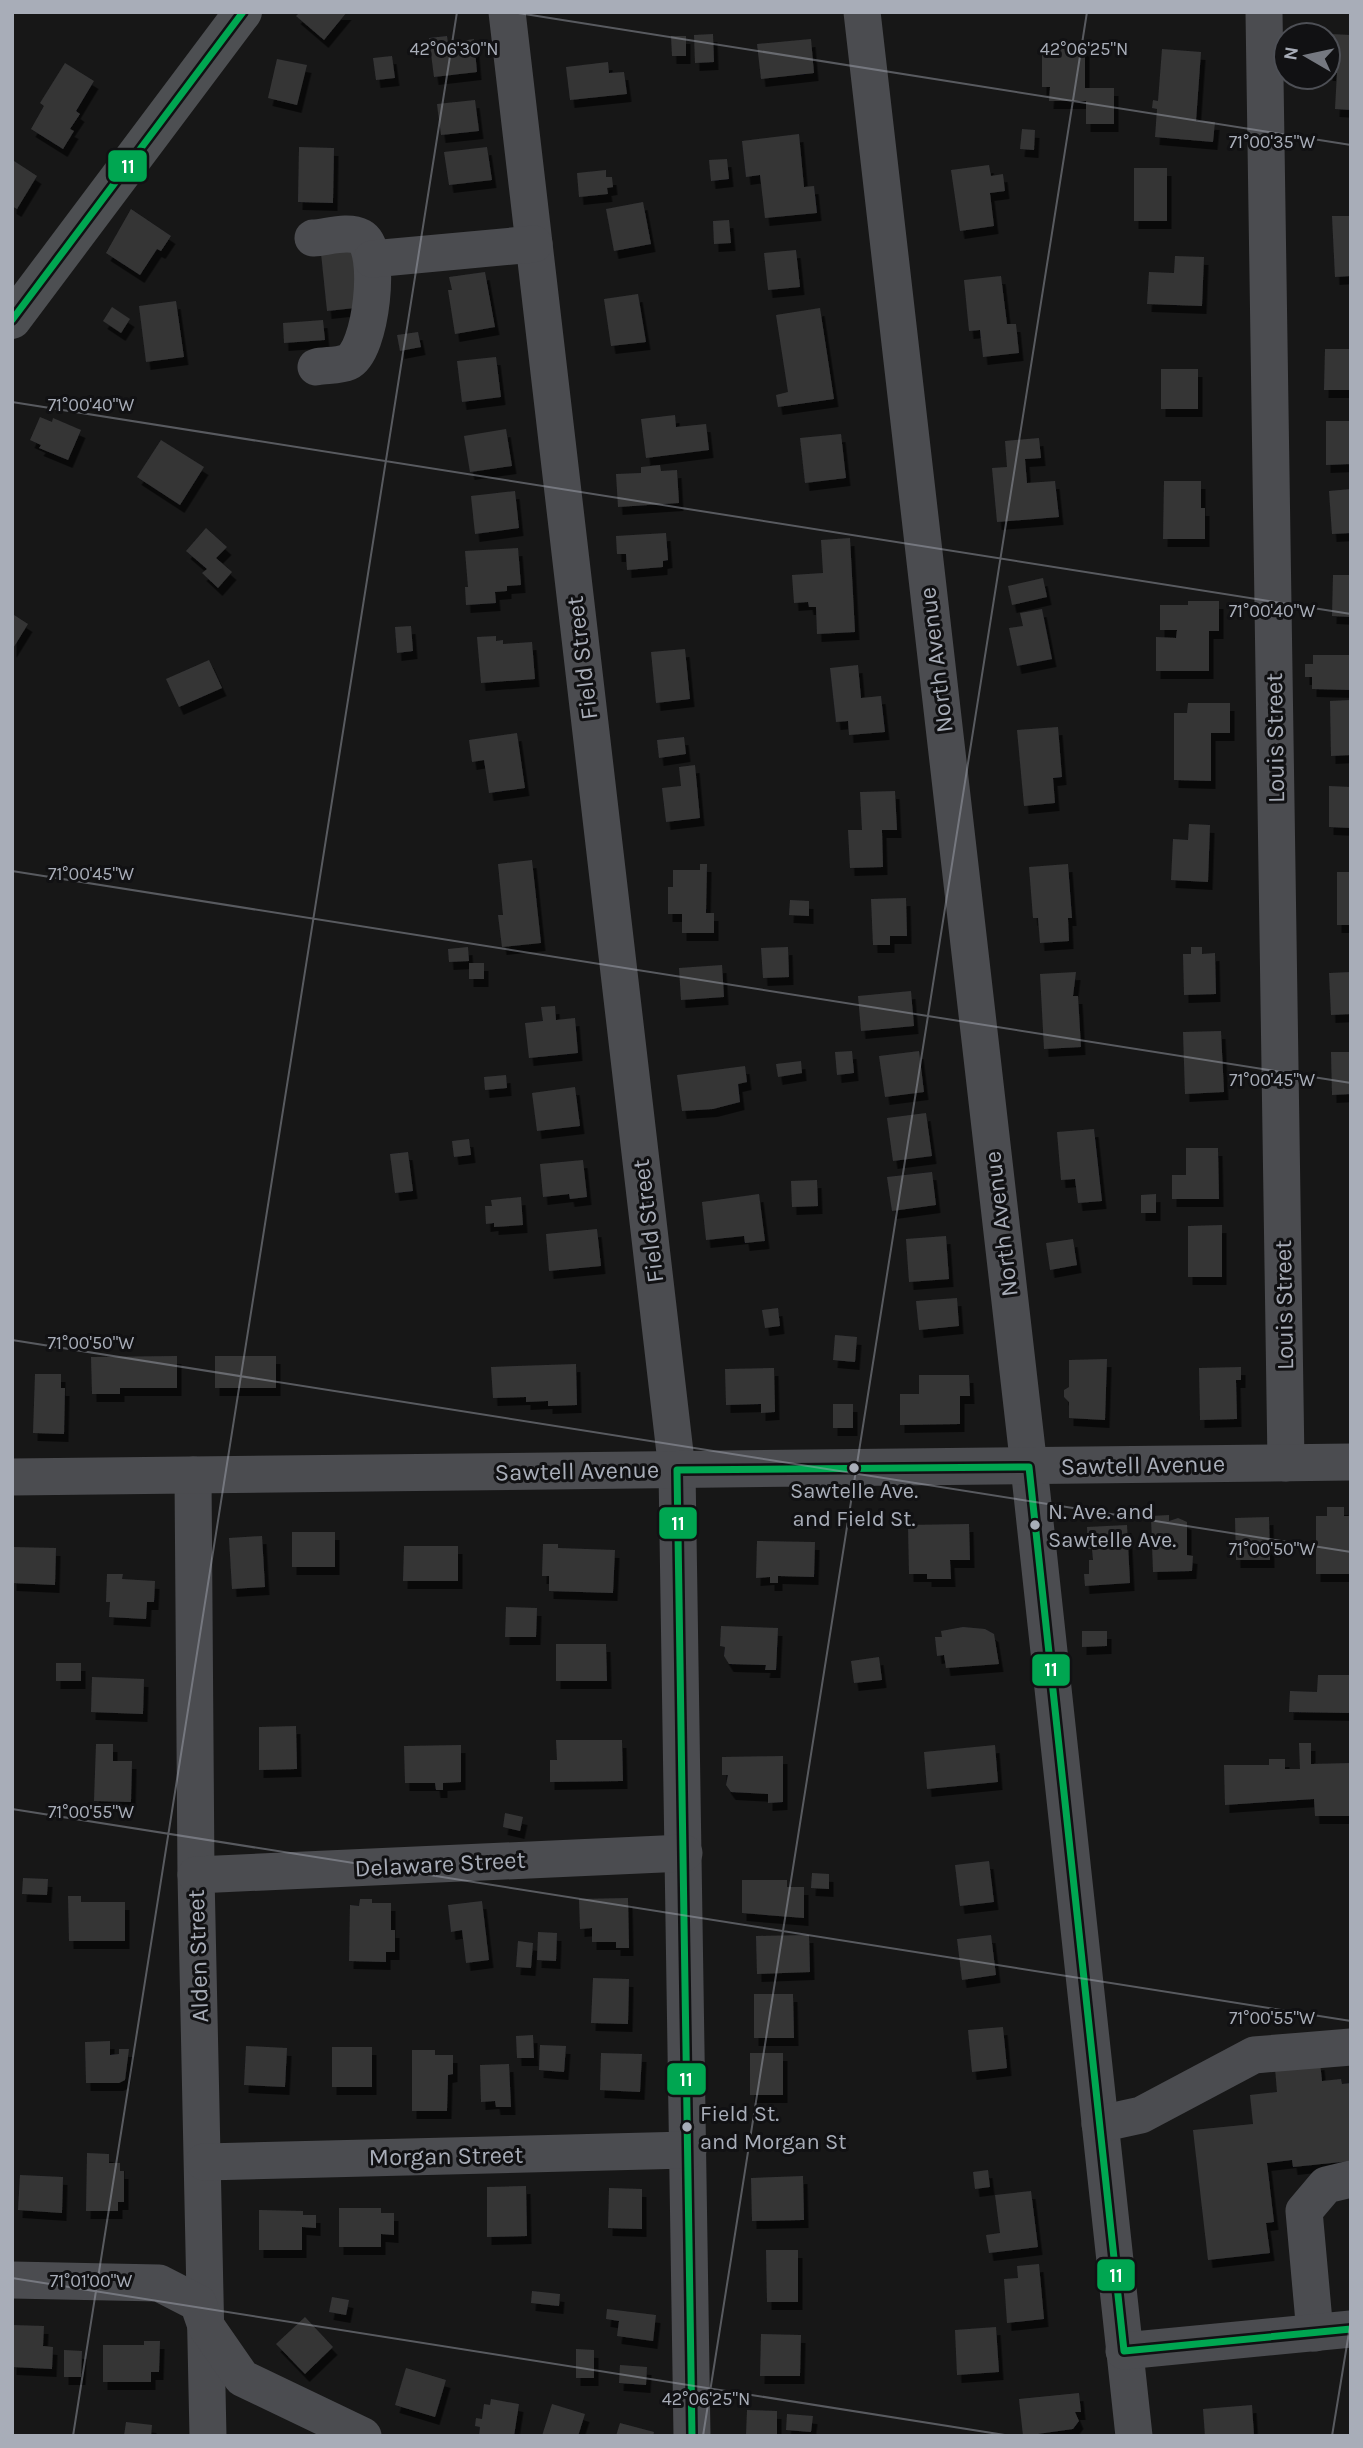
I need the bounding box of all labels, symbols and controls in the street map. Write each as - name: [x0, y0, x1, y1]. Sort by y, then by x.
- north arrow: [1272, 21, 1342, 91]
- text: 42°06'30"N: [409, 38, 499, 60]
- text: 42°06'25"N: [1040, 38, 1128, 60]
- text: N: [1279, 45, 1303, 62]
- text: 71°00'35"W: [1229, 131, 1315, 153]
- line badge: 11: [107, 149, 148, 183]
- text: 11: [121, 156, 135, 178]
- text: 71°00'40"W: [48, 394, 134, 416]
- street label: North Avenue: [913, 586, 959, 734]
- street label: Field Street: [561, 594, 603, 722]
- text: 71°00'40"W: [1229, 600, 1315, 622]
- street label: Louis Street: [1260, 673, 1290, 803]
- text: 71°00'45"W: [48, 863, 134, 885]
- text: 71°00'45"W: [1229, 1069, 1315, 1091]
- street label: North Avenue: [978, 1150, 1024, 1298]
- street label: Field Street: [627, 1157, 669, 1285]
- street label: Louis Street: [1269, 1240, 1299, 1370]
- text: 71°00'50"W: [48, 1332, 134, 1354]
- street label: Sawtell Avenue: [1060, 1450, 1226, 1480]
- street label: Sawtell Avenue: [494, 1456, 660, 1486]
- marker: Sawtelle Ave. and Field St.: [847, 1461, 861, 1475]
- place label: Sawtelle Ave. and Field St.: [790, 1478, 918, 1532]
- place label: N. Ave. and Sawtelle Ave.: [1048, 1499, 1176, 1553]
- line badge: 11: [658, 1506, 698, 1540]
- text: 11: [671, 1513, 685, 1535]
- marker: N. Ave. and Sawtelle Ave.: [1028, 1518, 1042, 1532]
- text: 71°00'50"W: [1229, 1538, 1315, 1560]
- line badge: 11: [1031, 1653, 1071, 1687]
- text: 11: [1044, 1659, 1058, 1681]
- text: 71°00'55"W: [48, 1801, 134, 1823]
- street label: Delaware Street: [354, 1846, 526, 1882]
- street label: Alden Street: [182, 1889, 214, 2023]
- text: 71°00'55"W: [1229, 2007, 1315, 2029]
- line badge: 11: [666, 2062, 707, 2096]
- text: 11: [679, 2069, 693, 2091]
- place label: Field St. and Morgan St: [700, 2101, 847, 2155]
- marker: Field St. and Morgan St: [680, 2120, 694, 2134]
- street label: Morgan Street: [368, 2141, 524, 2171]
- line badge: 11: [1096, 2258, 1136, 2292]
- text: 11: [1109, 2265, 1123, 2287]
- text: 71°01'00"W: [50, 2270, 132, 2292]
- text: 42°06'25"N: [662, 2388, 750, 2410]

